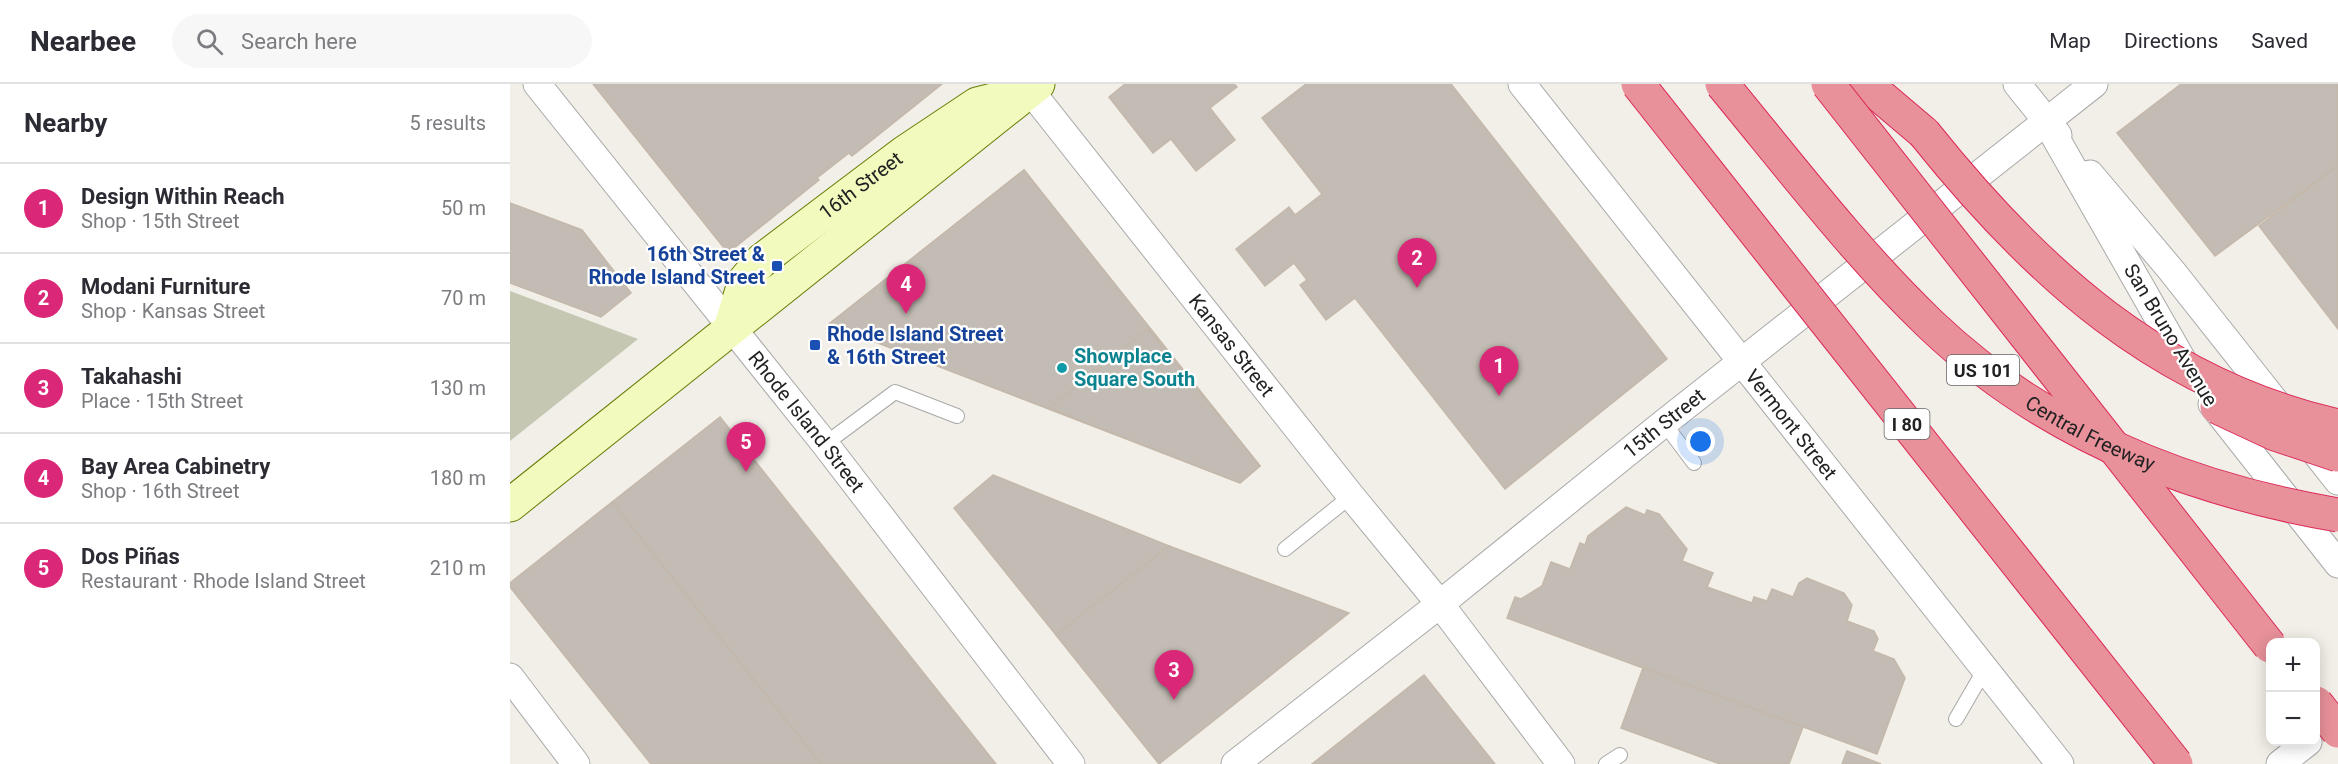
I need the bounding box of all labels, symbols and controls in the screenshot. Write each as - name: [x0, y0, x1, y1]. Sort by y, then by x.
- search box: [172, 14, 592, 68]
- text: Nearbee: [30, 25, 136, 58]
- icon: search: [193, 25, 226, 58]
- text: Search here: [241, 29, 357, 54]
- text: Map: [2049, 29, 2091, 53]
- text: Directions: [2124, 29, 2218, 53]
- text: Saved: [2251, 29, 2308, 53]
- text: Nearby: [24, 108, 107, 138]
- text: 5 results: [410, 111, 486, 135]
- street label: 16th Street: [814, 146, 907, 225]
- text: Design Within Reach: [81, 184, 285, 209]
- text: 1: [38, 196, 49, 220]
- text: 50 m: [441, 196, 486, 220]
- text: Shop · 15th Street: [81, 209, 239, 233]
- pin: 2: [1398, 238, 1436, 288]
- place label: 16th Street & Rhode Island Street: [589, 242, 765, 289]
- marker: 16th Street & Rhode Island Street: [770, 259, 784, 273]
- street label: San Bruno Avenue: [2119, 259, 2223, 411]
- pin: 4: [886, 264, 926, 314]
- text: Modani Furniture: [81, 274, 250, 299]
- text: 2: [38, 286, 49, 310]
- text: 70 m: [441, 286, 486, 310]
- street label: Kansas Street: [1184, 289, 1279, 401]
- text: Shop · Kansas Street: [81, 299, 265, 323]
- place label: Rhode Island Street & 16th Street: [827, 322, 1004, 369]
- marker: Rhode Island Street & 16th Street: [808, 338, 822, 352]
- place label: Showplace Square South: [1074, 344, 1195, 391]
- street label: Rhode Island Street: [743, 346, 870, 497]
- pin: 1: [1480, 346, 1518, 396]
- road number: US 101: [1947, 355, 2019, 385]
- marker: Showplace Square South: [1055, 361, 1069, 375]
- text: Takahashi: [81, 364, 182, 389]
- street label: Vermont Street: [1740, 364, 1842, 484]
- text: 3: [38, 376, 49, 400]
- text: 130 m: [430, 376, 486, 400]
- street label: 15th Street: [1618, 383, 1710, 463]
- text: Place · 15th Street: [81, 389, 243, 413]
- street label: Central Freeway: [2021, 390, 2159, 476]
- road number: I 80: [1884, 409, 1930, 439]
- pin: 5: [726, 422, 766, 472]
- your location: [1686, 427, 1715, 456]
- text: Bay Area Cabinetry: [81, 454, 270, 479]
- text: 4: [38, 466, 49, 490]
- text: 180 m: [430, 466, 486, 490]
- text: Shop · 16th Street: [81, 479, 239, 503]
- text: Dos Piñas: [81, 544, 180, 569]
- text: 5: [38, 556, 49, 580]
- text: 210 m: [430, 556, 486, 580]
- text: Restaurant · Rhode Island Street: [81, 569, 366, 593]
- map controls: [2266, 638, 2320, 746]
- button: +: [2266, 638, 2320, 692]
- pin: 3: [1154, 650, 1194, 700]
- button: −: [2266, 692, 2320, 746]

